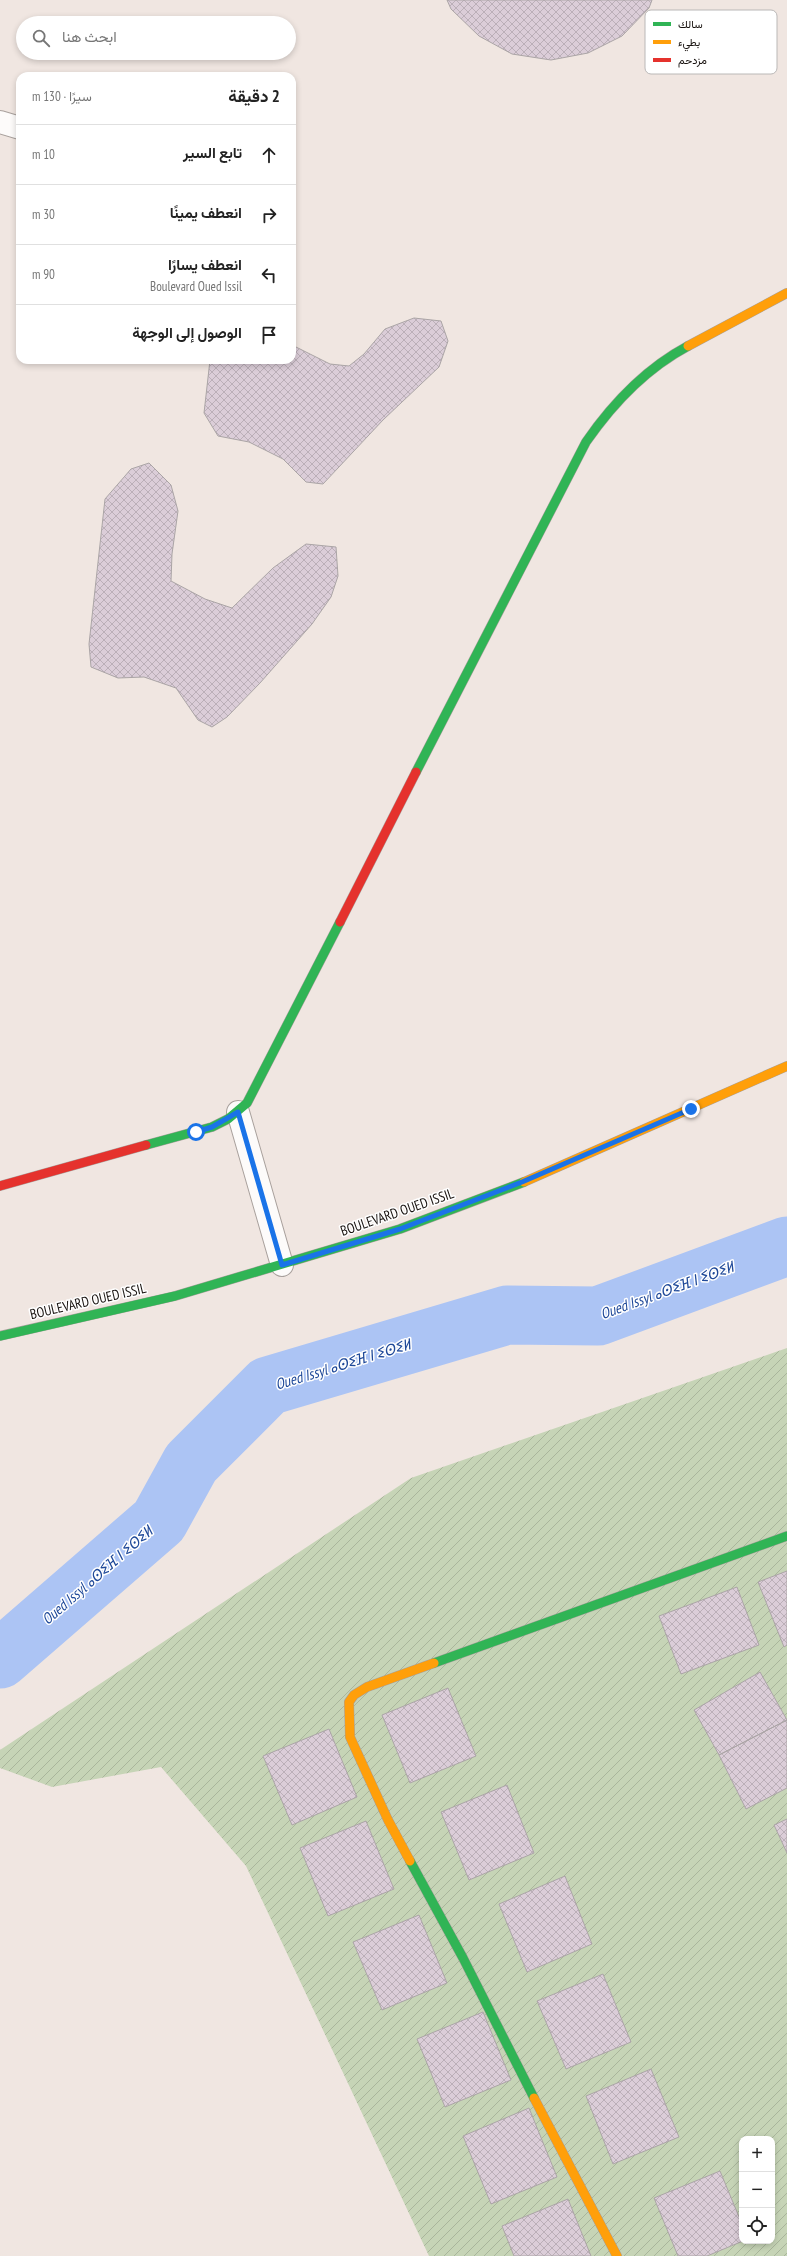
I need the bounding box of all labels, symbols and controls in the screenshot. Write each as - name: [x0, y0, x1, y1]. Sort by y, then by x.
- legend: [645, 10, 777, 74]
- search box: [16, 16, 296, 60]
- text: سالك: [678, 17, 703, 31]
- icon: search: [30, 27, 52, 49]
- text: ابحث هنا: [62, 27, 117, 46]
- text: بطيء: [678, 35, 700, 52]
- text: مزدحم: [678, 53, 707, 68]
- text: 2 دقيقة: [228, 85, 280, 107]
- text: سيرًا · 130 m: [32, 88, 92, 105]
- text: تابع السير: [183, 143, 242, 162]
- icon: ahead: [258, 144, 280, 166]
- text: 10 m: [32, 146, 55, 163]
- text: انعطف يمينًا: [170, 203, 242, 222]
- icon: right: [258, 204, 280, 226]
- text: 30 m: [32, 206, 55, 223]
- text: انعطف يسارًا: [168, 255, 242, 274]
- icon: left: [258, 264, 280, 286]
- text: 90 m: [32, 266, 55, 283]
- text: Boulevard Oued Issil: [150, 278, 242, 295]
- text: الوصول إلى الوجهة: [132, 323, 242, 342]
- icon: arrive: [258, 324, 280, 346]
- route end: [682, 1100, 700, 1118]
- route start: [187, 1123, 205, 1141]
- street label: BOULEVARD OUED ISSIL: [338, 1184, 456, 1240]
- water label: Oued Issyl ⴰⵙⵉⴼ ⵏ ⵉⵙⵉⵍ: [598, 1256, 738, 1323]
- street label: BOULEVARD OUED ISSIL: [28, 1279, 148, 1323]
- water label: Oued Issyl ⴰⵙⵉⴼ ⵏ ⵉⵙⵉⵍ: [273, 1334, 415, 1394]
- water label: Oued Issyl ⴰⵙⵉⴼ ⵏ ⵉⵙⵉⵍ: [38, 1521, 158, 1628]
- map controls: [739, 2136, 775, 2244]
- button: +: [739, 2136, 775, 2172]
- button: −: [739, 2172, 775, 2208]
- button: locate: [739, 2208, 775, 2244]

